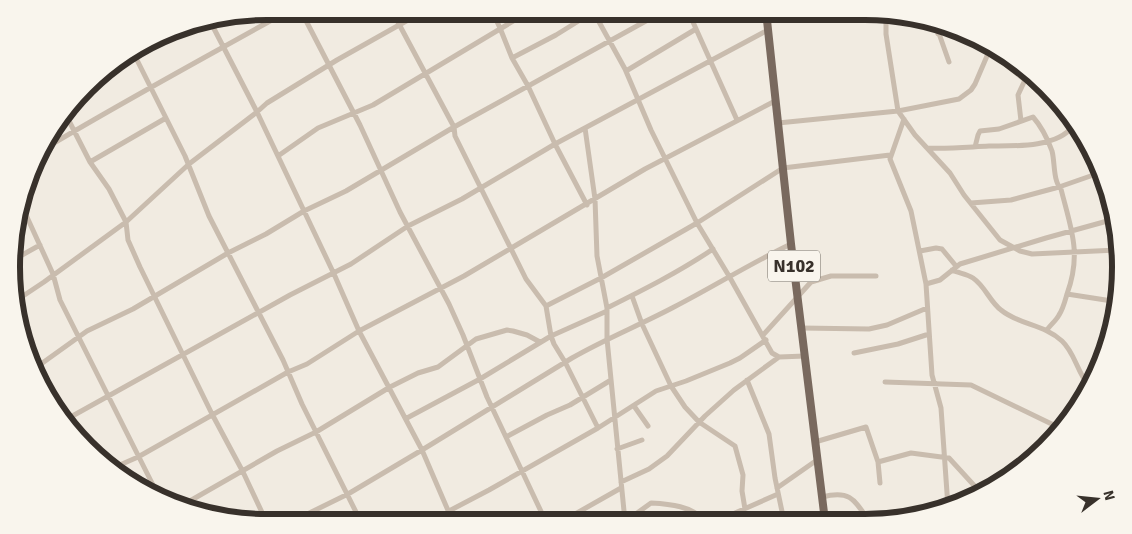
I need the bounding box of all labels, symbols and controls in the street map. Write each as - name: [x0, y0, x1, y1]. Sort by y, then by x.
- road number: N102: [768, 250, 820, 282]
- north arrow: [1072, 474, 1122, 524]
- text: N: [1100, 489, 1119, 503]

